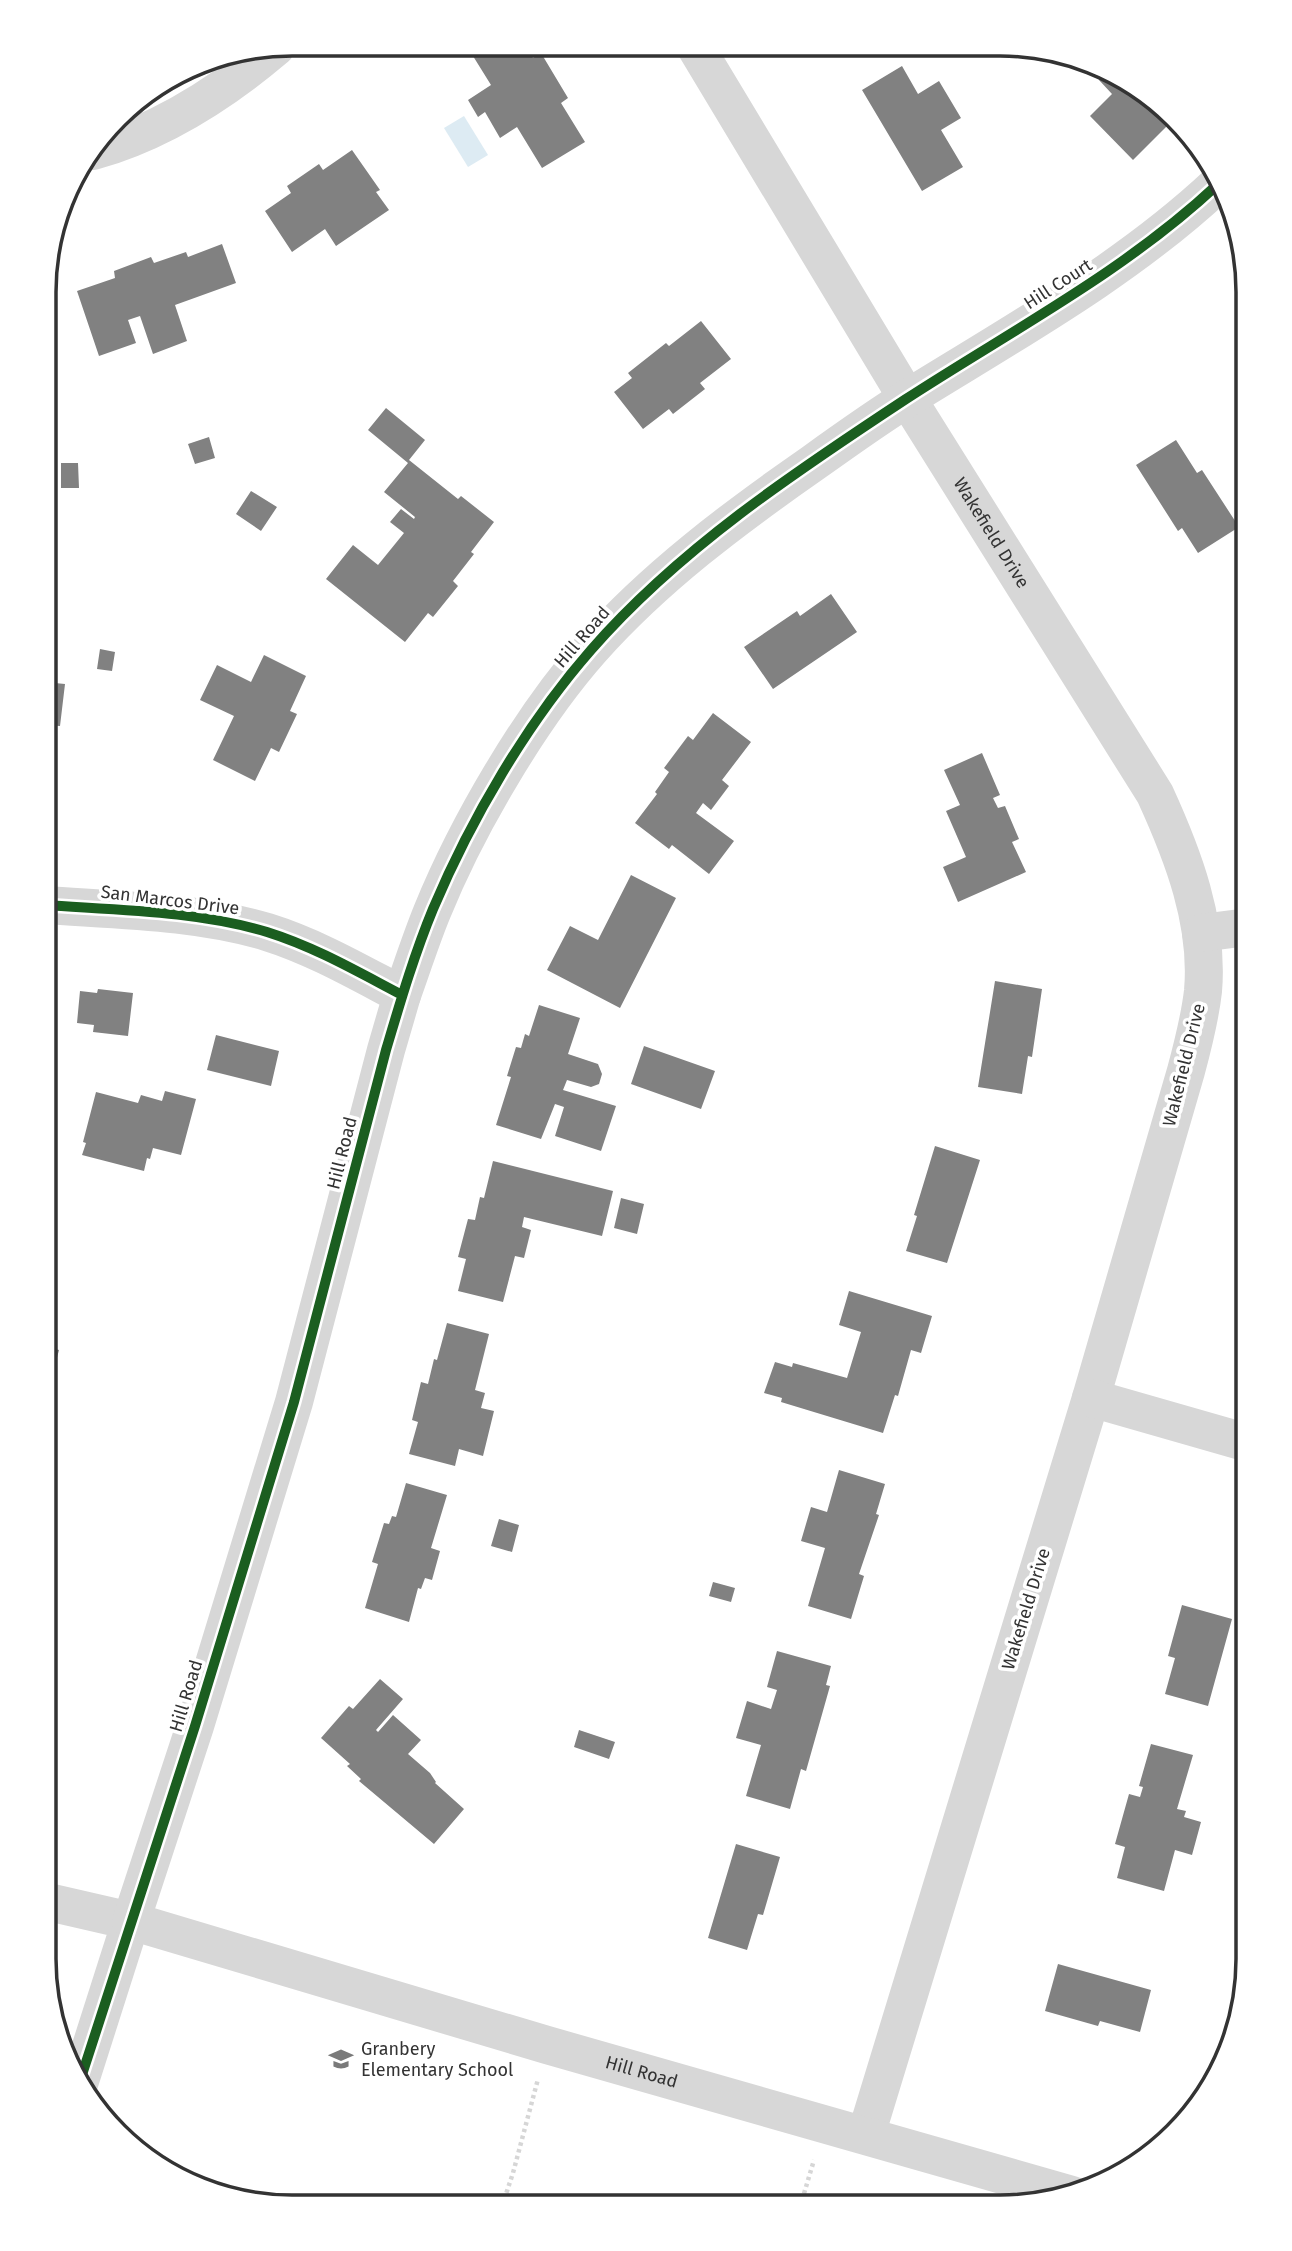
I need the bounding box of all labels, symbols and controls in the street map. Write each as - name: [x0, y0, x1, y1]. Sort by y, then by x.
- street label: Hill Court: [1020, 254, 1097, 314]
- street label: Wakefield Drive: [949, 474, 1034, 592]
- street label: Hill Road: [549, 602, 615, 672]
- street label: San Marcos Drive: [100, 881, 240, 919]
- street label: Wakefield Drive: [1158, 1001, 1210, 1129]
- street label: Hill Road: [322, 1114, 362, 1192]
- street label: Wakefield Drive: [997, 1545, 1055, 1673]
- street label: Hill Road: [165, 1657, 207, 1735]
- place label: Granbery Elementary School: [361, 2038, 513, 2081]
- school or university icon: Granbery Elementary School: [327, 2045, 355, 2073]
- street label: Hill Road: [603, 2051, 680, 2093]

